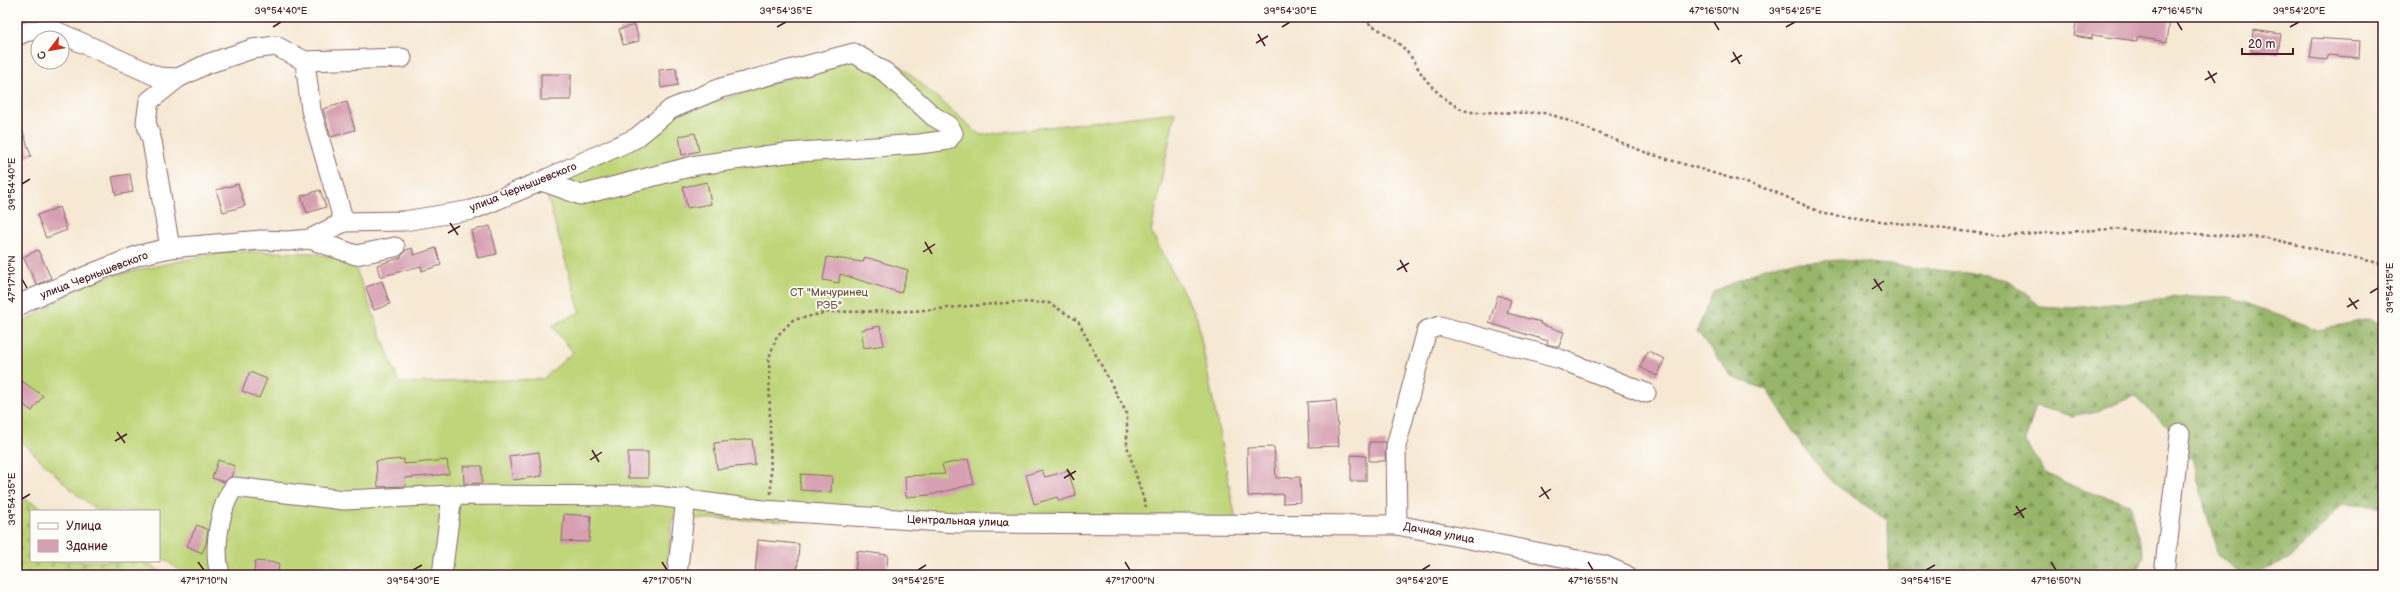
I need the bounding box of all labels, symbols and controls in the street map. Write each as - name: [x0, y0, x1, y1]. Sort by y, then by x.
- text: 39°54'40"E: [255, 5, 308, 17]
- text: 39°54'35"E: [760, 5, 813, 17]
- text: 39°54'30"E: [1264, 5, 1317, 17]
- text: 47°16'50"N: [1689, 5, 1739, 17]
- text: 39°54'25"E: [1769, 5, 1822, 17]
- text: 47°16'45"N: [2152, 5, 2202, 17]
- text: 39°54'20"E: [2273, 5, 2326, 17]
- north arrow: [30, 30, 70, 70]
- scale bar: [2242, 30, 2293, 56]
- text: 20 m: [2248, 37, 2275, 52]
- text: С: [34, 48, 49, 62]
- text: 39°54'40"E: [6, 157, 18, 210]
- street label: улица Чернышевского: [468, 160, 579, 214]
- street label: улица Чернышевского: [38, 248, 150, 302]
- text: 47°17'10"N: [6, 255, 18, 303]
- text: 39°54'15"E: [2384, 262, 2396, 313]
- park label: СТ "Мичуринец РЭБ": [790, 286, 869, 312]
- text: 39°54'35"E: [6, 472, 18, 525]
- legend: [30, 510, 160, 562]
- street label: Центральная улица: [907, 513, 1010, 529]
- text: Улица: [66, 519, 102, 534]
- street label: Дачная улица: [1402, 520, 1476, 546]
- text: Здание: [66, 539, 108, 554]
- text: 47°17'10"N: [180, 575, 228, 587]
- text: 39°54'30"E: [387, 575, 440, 587]
- text: 47°17'05"N: [642, 575, 692, 587]
- text: 39°54'25"E: [892, 575, 945, 587]
- text: 47°17'00"N: [1105, 575, 1155, 587]
- text: 39°54'20"E: [1396, 575, 1449, 587]
- text: 47°16'55"N: [1568, 575, 1618, 587]
- text: 39°54'15"E: [1901, 575, 1952, 587]
- text: 47°16'50"N: [2031, 575, 2081, 587]

